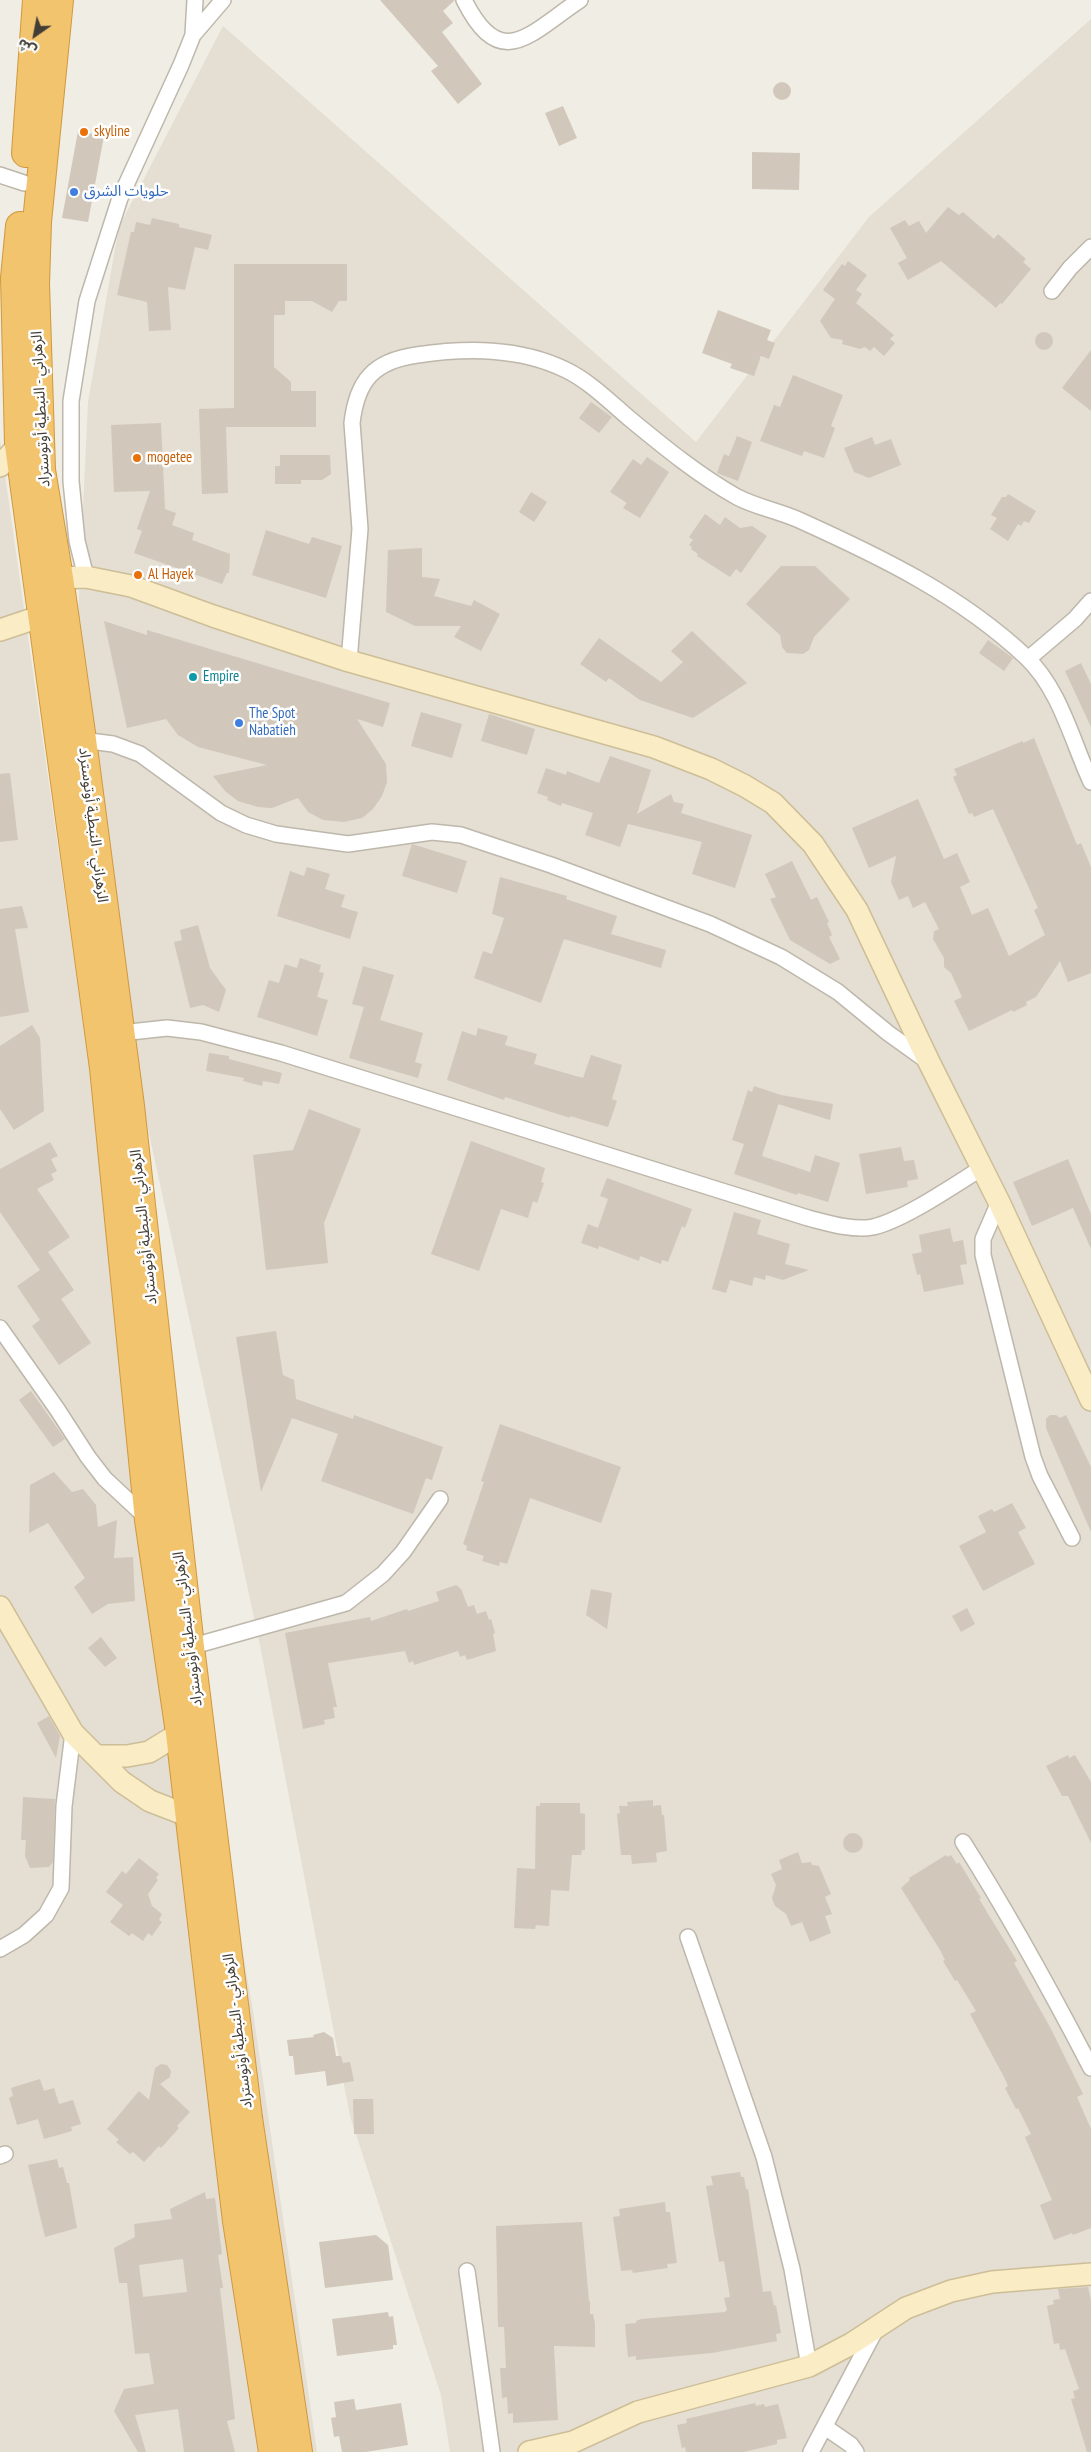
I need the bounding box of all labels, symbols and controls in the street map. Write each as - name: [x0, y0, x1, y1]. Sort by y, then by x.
- north arrow: [10, 10, 60, 60]
- text: ش: [14, 35, 40, 60]
- place label: skyline: [94, 123, 130, 141]
- marker: skyline: [78, 126, 90, 138]
- place label: حلويات الشرق: [84, 183, 169, 201]
- marker: حلويات الشرق: [68, 186, 80, 198]
- street label: الزهراني - النبطية أوتوستراد: [28, 331, 54, 487]
- place label: mogetee: [147, 449, 192, 467]
- marker: mogetee: [131, 452, 143, 464]
- place label: Al Hayek: [148, 566, 193, 584]
- marker: Al Hayek: [132, 569, 144, 581]
- place label: Empire: [203, 668, 239, 686]
- marker: Empire: [187, 671, 199, 683]
- place label: The Spot Nabatieh: [249, 705, 296, 740]
- marker: The Spot Nabatieh: [233, 717, 245, 729]
- street label: الزهراني - النبطية أوتوستراد: [75, 746, 111, 904]
- street label: الزهراني - النبطية أوتوستراد: [127, 1148, 161, 1306]
- street label: الزهراني - النبطية أوتوستراد: [170, 1550, 206, 1708]
- street label: الزهراني - النبطية أوتوستراد: [220, 1952, 256, 2110]

